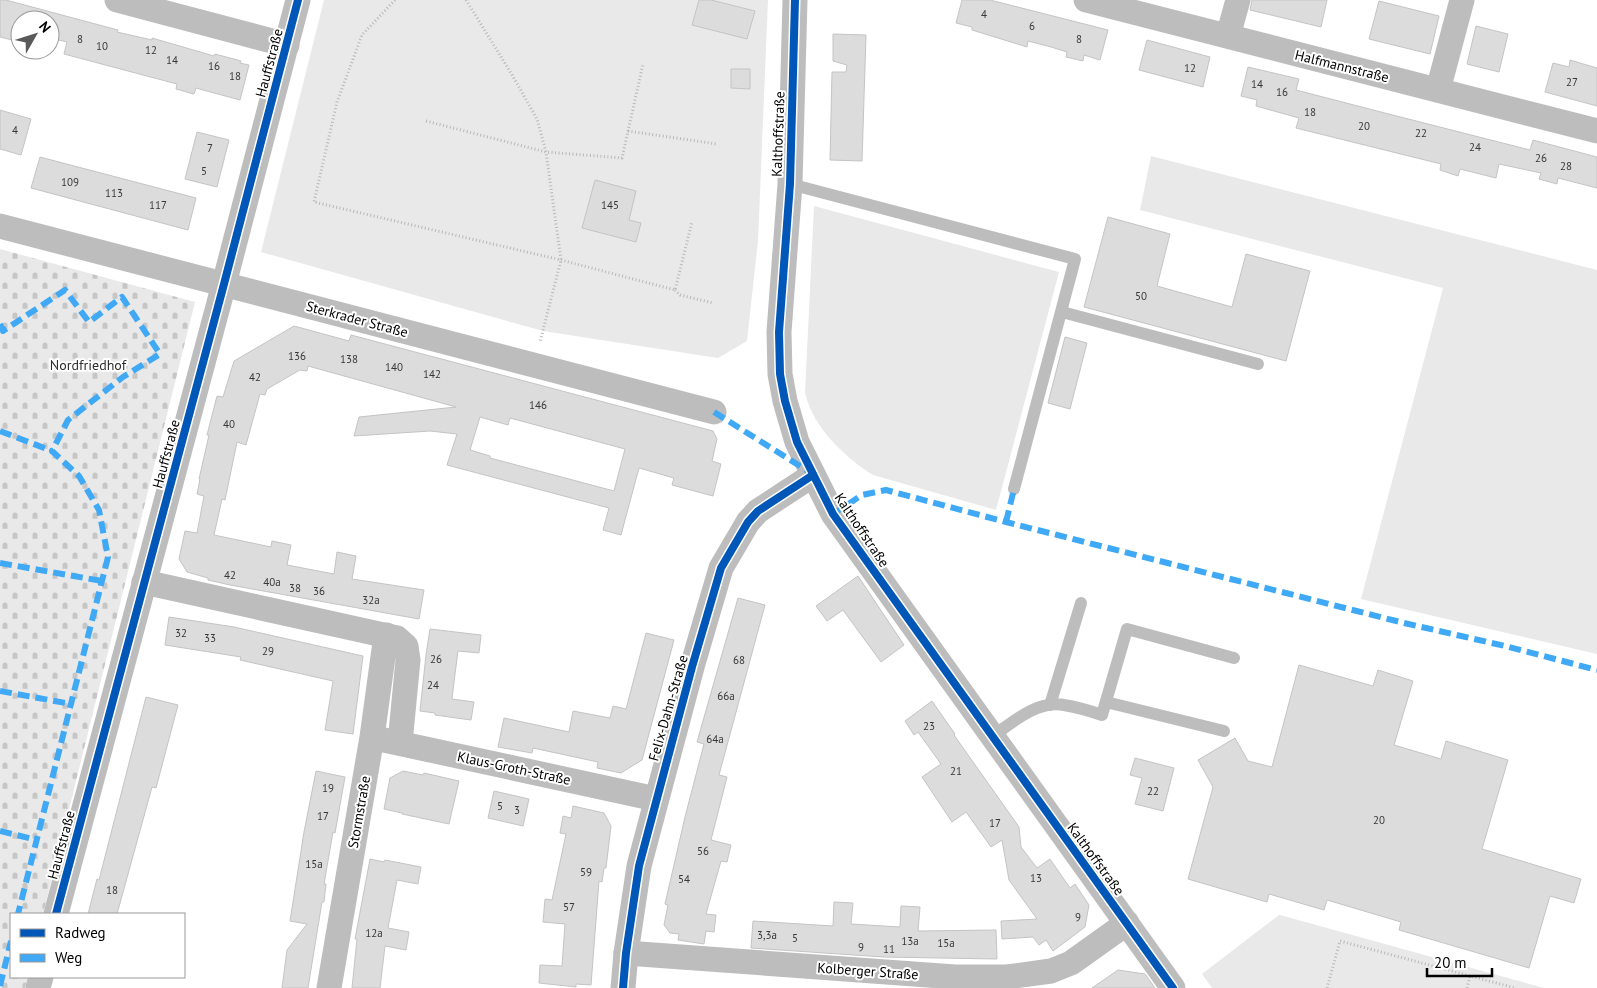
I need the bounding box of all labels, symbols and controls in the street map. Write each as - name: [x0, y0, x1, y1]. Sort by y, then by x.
- house number: 4: [981, 7, 987, 21]
- north arrow: [10, 10, 60, 60]
- text: N: [35, 18, 55, 36]
- house number: 6: [1029, 19, 1035, 33]
- street label: Hauffstraße: [251, 27, 287, 99]
- house number: 8: [77, 32, 83, 46]
- house number: 8: [1076, 32, 1082, 46]
- house number: 10: [96, 39, 108, 53]
- house number: 12: [145, 43, 157, 57]
- street label: Halfmannstraße: [1293, 46, 1391, 86]
- house number: 14: [166, 53, 178, 67]
- house number: 16: [208, 59, 220, 73]
- house number: 12: [1184, 61, 1196, 75]
- house number: 18: [229, 69, 241, 83]
- house number: 27: [1566, 75, 1578, 89]
- house number: 14: [1251, 77, 1263, 91]
- house number: 16: [1276, 85, 1288, 99]
- street label: Kalthoffstraße: [768, 91, 788, 177]
- house number: 18: [1304, 105, 1316, 119]
- house number: 20: [1358, 119, 1370, 133]
- house number: 4: [12, 123, 18, 137]
- house number: 22: [1415, 126, 1427, 140]
- house number: 24: [1469, 140, 1481, 154]
- house number: 7: [207, 141, 213, 155]
- house number: 26: [1535, 151, 1547, 165]
- house number: 28: [1560, 159, 1572, 173]
- house number: 5: [201, 164, 207, 178]
- house number: 109: [61, 175, 79, 189]
- house number: 113: [105, 186, 123, 200]
- house number: 117: [149, 198, 167, 212]
- house number: 145: [601, 198, 619, 212]
- house number: 50: [1135, 289, 1147, 303]
- street label: Sterkrader Straße: [304, 297, 410, 341]
- house number: 136: [288, 349, 306, 363]
- house number: 138: [340, 352, 358, 366]
- park label: Nordfriedhof: [50, 356, 127, 374]
- house number: 140: [385, 360, 403, 374]
- house number: 142: [423, 367, 441, 381]
- house number: 42: [249, 370, 261, 384]
- house number: 146: [529, 398, 547, 412]
- house number: 40: [223, 417, 235, 431]
- street label: Hauffstraße: [148, 418, 184, 490]
- street label: Kalthoffstraße: [831, 489, 893, 571]
- house number: 42: [224, 568, 236, 582]
- house number: 40a: [263, 575, 281, 589]
- house number: 38: [289, 581, 301, 595]
- house number: 36: [313, 584, 325, 598]
- house number: 32a: [362, 593, 380, 607]
- house number: 32: [175, 626, 187, 640]
- house number: 33: [204, 631, 216, 645]
- house number: 29: [262, 644, 274, 658]
- house number: 26: [430, 652, 442, 666]
- street label: Felix-Dahn-Straße: [644, 653, 692, 763]
- house number: 68: [733, 653, 745, 667]
- house number: 24: [427, 678, 439, 692]
- house number: 66a: [717, 689, 735, 703]
- house number: 23: [923, 719, 935, 733]
- house number: 64a: [706, 732, 724, 746]
- street label: Klaus-Groth-Straße: [456, 747, 572, 789]
- house number: 21: [950, 764, 962, 778]
- street label: Stormstraße: [344, 774, 374, 850]
- house number: 19: [322, 781, 334, 795]
- house number: 22: [1147, 784, 1159, 798]
- house number: 5: [497, 799, 503, 813]
- house number: 3: [514, 803, 520, 817]
- street label: Hauffstraße: [43, 809, 79, 881]
- house number: 17: [317, 809, 329, 823]
- house number: 20: [1373, 813, 1385, 827]
- house number: 17: [989, 816, 1001, 830]
- street label: Kalthoffstraße: [1064, 819, 1128, 899]
- house number: 56: [697, 844, 709, 858]
- house number: 15a: [305, 857, 323, 871]
- house number: 59: [580, 865, 592, 879]
- house number: 13: [1030, 871, 1042, 885]
- house number: 54: [678, 872, 690, 886]
- house number: 18: [106, 883, 118, 897]
- house number: 57: [563, 900, 575, 914]
- house number: 9: [1075, 910, 1081, 924]
- legend: [10, 913, 185, 978]
- text: Radweg: [55, 923, 106, 942]
- house number: 12a: [365, 926, 383, 940]
- house number: 3,3a: [757, 928, 777, 942]
- house number: 5: [792, 931, 798, 945]
- house number: 13a: [901, 934, 919, 948]
- house number: 15a: [937, 936, 955, 950]
- house number: 9: [858, 940, 864, 954]
- house number: 11: [883, 942, 895, 956]
- scale bar: [1427, 946, 1492, 978]
- text: Weg: [55, 948, 82, 967]
- text: 20 m: [1434, 953, 1467, 972]
- street label: Kolberger Straße: [817, 958, 919, 984]

